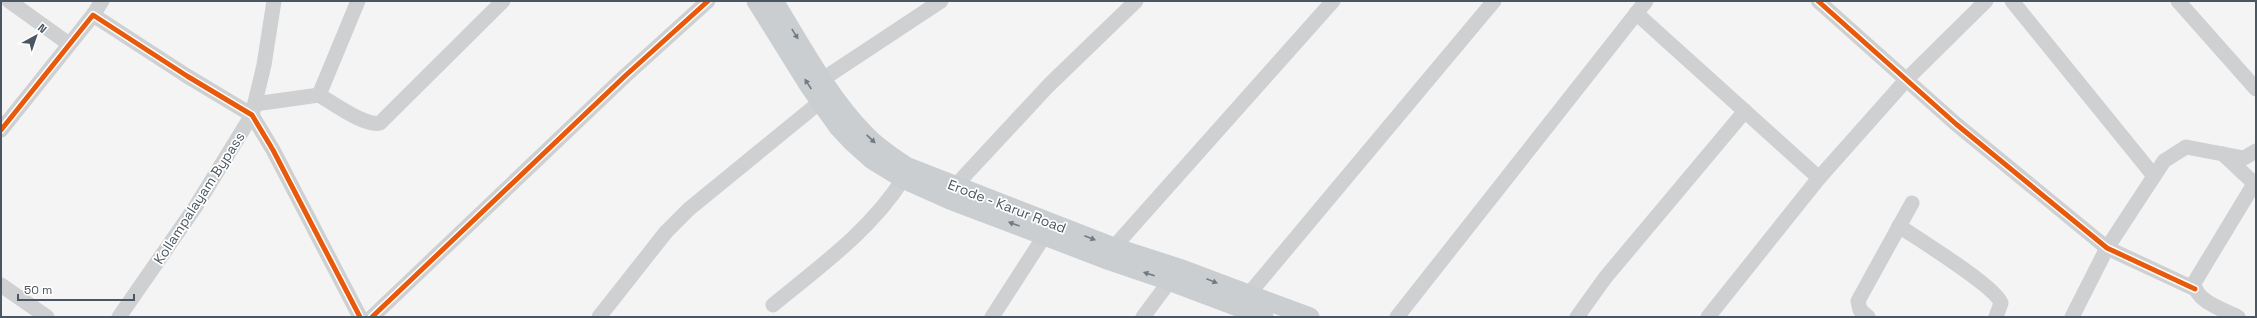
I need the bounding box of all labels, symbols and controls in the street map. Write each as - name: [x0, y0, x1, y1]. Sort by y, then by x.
- north arrow: [16, 16, 56, 56]
- text: N: [35, 21, 50, 36]
- one-way arrow: [791, 28, 798, 40]
- one-way arrow: [804, 79, 812, 89]
- street label: Kollampalayam Bypass: [149, 128, 249, 268]
- one-way arrow: [866, 134, 875, 143]
- street label: Erode - Karur Road: [945, 175, 1069, 237]
- one-way arrow: [1007, 220, 1019, 226]
- one-way arrow: [1084, 235, 1096, 241]
- one-way arrow: [1142, 271, 1154, 277]
- scale bar: [18, 276, 134, 302]
- one-way arrow: [1207, 279, 1219, 285]
- text: 50 m: [24, 282, 52, 298]

